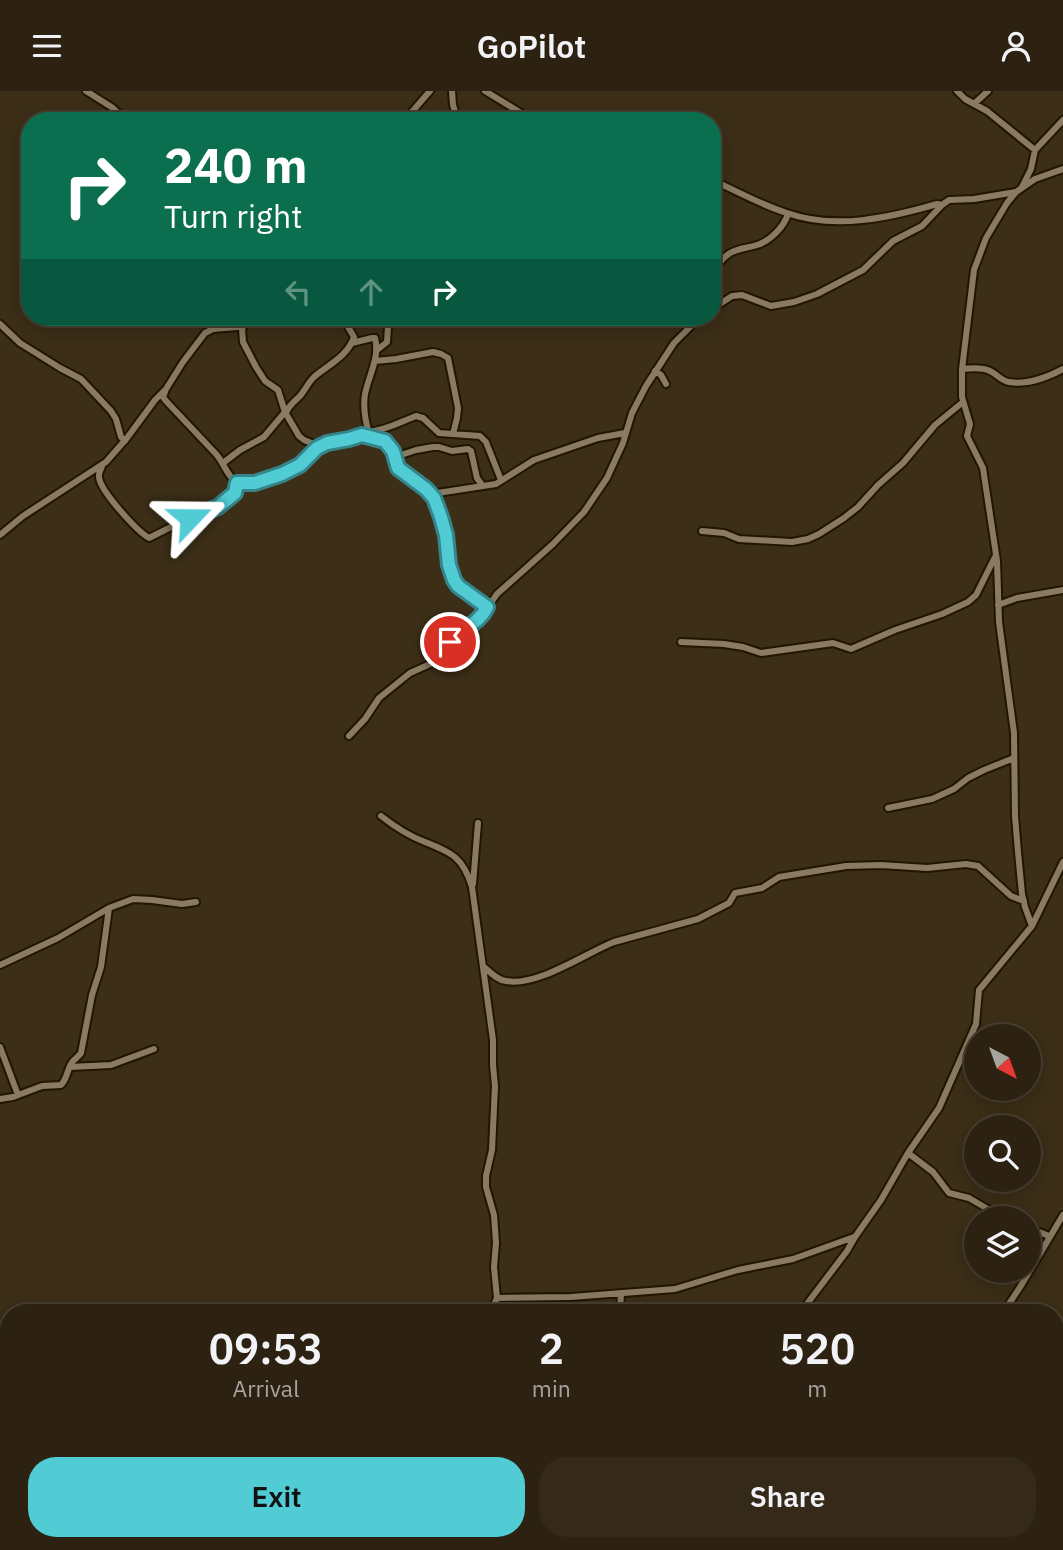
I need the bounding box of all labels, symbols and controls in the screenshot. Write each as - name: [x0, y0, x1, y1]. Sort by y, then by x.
- text: GoPilot: [477, 25, 586, 67]
- icon: menu: [28, 27, 66, 65]
- icon: person: [997, 27, 1035, 65]
- text: 240 m: [164, 133, 308, 196]
- icon: right: [49, 140, 140, 231]
- text: Turn right: [164, 195, 302, 237]
- icon: left: [279, 273, 317, 311]
- icon: ahead: [352, 273, 390, 311]
- icon: right: [425, 273, 463, 311]
- position arrow: [153, 481, 227, 555]
- pin: [420, 612, 480, 672]
- icon: arrive: [431, 623, 469, 661]
- north arrow: [964, 1024, 1041, 1101]
- map controls: [964, 1024, 1041, 1283]
- button: search: [964, 1115, 1041, 1192]
- button: layers: [964, 1206, 1041, 1283]
- text: 09:53: [209, 1321, 323, 1376]
- text: 2: [539, 1321, 564, 1376]
- text: 520: [780, 1321, 855, 1376]
- text: Arrival: [232, 1373, 299, 1403]
- text: min: [532, 1373, 571, 1403]
- text: m: [807, 1373, 827, 1403]
- button: Exit: [28, 1457, 525, 1537]
- button: Share: [539, 1457, 1036, 1537]

